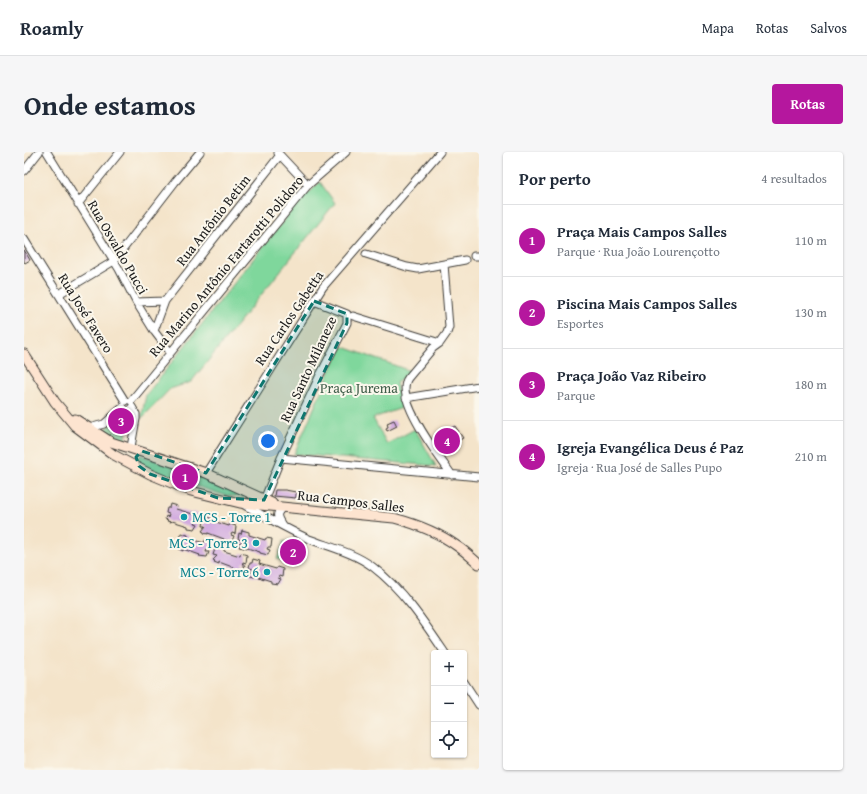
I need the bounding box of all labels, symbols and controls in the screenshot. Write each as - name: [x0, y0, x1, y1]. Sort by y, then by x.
- text: Roamly: [20, 14, 84, 42]
- text: Mapa: [702, 18, 734, 38]
- text: Rotas: [756, 18, 788, 38]
- text: Salvos: [810, 18, 847, 38]
- text: Onde estamos: [24, 84, 196, 125]
- button: Rotas: [772, 84, 843, 124]
- text: Por perto: [519, 166, 591, 191]
- text: 4 resultados: [761, 169, 827, 188]
- street label: Rua Antônio Betim: [171, 170, 255, 270]
- street label: Rua Marino Antônio Fartarotti Polidoro: [144, 171, 308, 361]
- street label: Rua Osvaldo Pucci: [83, 196, 153, 298]
- text: Praça Mais Campos Salles: [557, 221, 727, 242]
- text: 1: [529, 231, 535, 250]
- text: 110 m: [795, 231, 827, 250]
- text: Parque · Rua João Lourençotto: [557, 242, 720, 261]
- street label: Rua Carlos Gabetta: [250, 266, 328, 369]
- street label: Rua José Favero: [53, 269, 119, 357]
- text: Piscina Mais Campos Salles: [557, 293, 737, 314]
- text: 2: [529, 303, 535, 322]
- text: 130 m: [795, 303, 827, 322]
- street label: Rua Santo Milaneze: [275, 312, 342, 425]
- text: Esportes: [557, 314, 604, 333]
- text: Praça João Vaz Ribeiro: [557, 365, 706, 386]
- text: 3: [529, 375, 535, 394]
- text: 180 m: [795, 375, 827, 394]
- park label: Praça Jurema: [320, 378, 398, 398]
- text: Parque: [557, 386, 595, 405]
- pin: 3: [108, 406, 134, 436]
- pin: 4: [434, 426, 460, 456]
- your location: [258, 431, 278, 451]
- text: Igreja Evangélica Deus é Paz: [557, 437, 744, 458]
- text: 4: [529, 447, 535, 466]
- text: 210 m: [795, 447, 827, 466]
- text: Igreja · Rua José de Salles Pupo: [557, 458, 722, 477]
- pin: 1: [172, 462, 198, 492]
- street label: Rua Campos Salles: [296, 485, 406, 517]
- place label: MCS - Torre 1: [192, 507, 271, 527]
- marker: MCS - Torre 1: [179, 512, 189, 522]
- place label: MCS - Torre 3: [169, 533, 248, 553]
- pin: 2: [280, 537, 306, 567]
- marker: MCS - Torre 3: [251, 538, 261, 548]
- place label: MCS - Torre 6: [180, 562, 259, 582]
- marker: MCS - Torre 6: [262, 567, 272, 577]
- map controls: [431, 650, 467, 758]
- button: +: [431, 650, 467, 686]
- button: −: [431, 686, 467, 722]
- button: locate: [431, 722, 467, 758]

